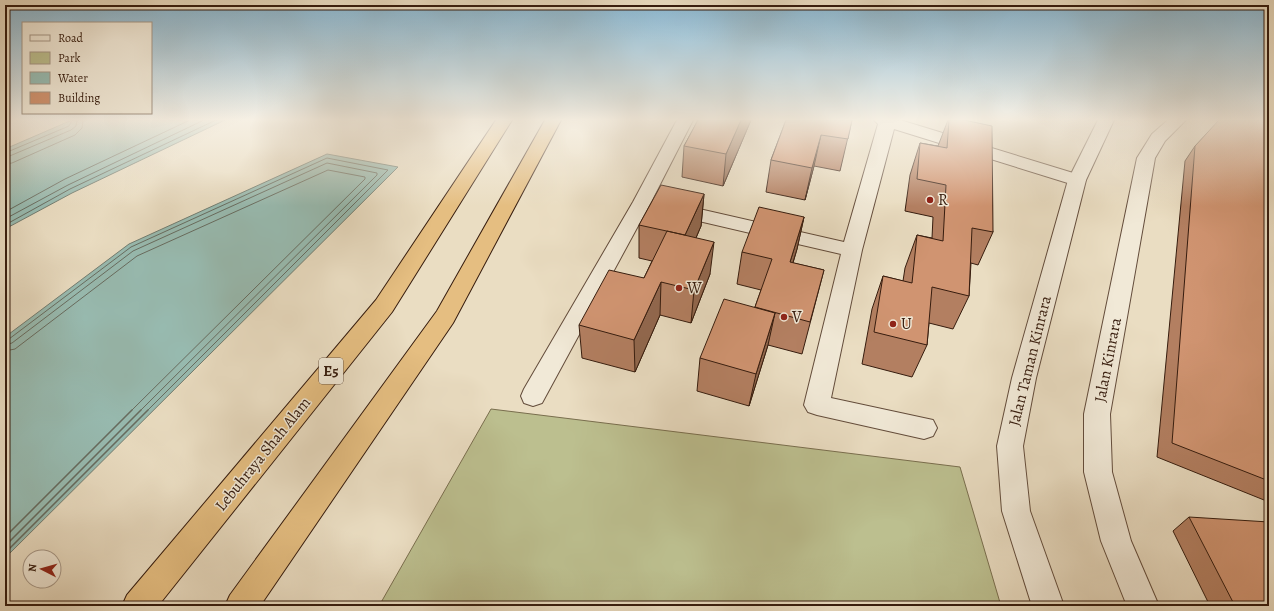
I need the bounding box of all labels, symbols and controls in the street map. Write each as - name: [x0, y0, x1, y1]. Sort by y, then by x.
- legend: [22, 22, 152, 114]
- text: Road: [58, 30, 84, 46]
- text: Park: [58, 50, 81, 66]
- text: Water: [57, 70, 88, 86]
- text: Building: [58, 90, 100, 106]
- place label: R: [938, 189, 948, 211]
- marker: R: [925, 195, 935, 205]
- place label: W: [686, 277, 702, 299]
- marker: W: [674, 283, 684, 293]
- street label: Jalan Taman Kinrara: [1003, 293, 1057, 429]
- place label: V: [791, 306, 802, 328]
- marker: V: [779, 312, 789, 322]
- place label: U: [901, 313, 912, 335]
- street label: Jalan Kinrara: [1089, 315, 1127, 404]
- marker: U: [888, 319, 898, 329]
- road number: E5: [319, 358, 343, 384]
- street label: Lebuhraya Shah Alam: [210, 392, 316, 516]
- north arrow: [22, 549, 62, 589]
- text: N: [25, 563, 40, 573]

